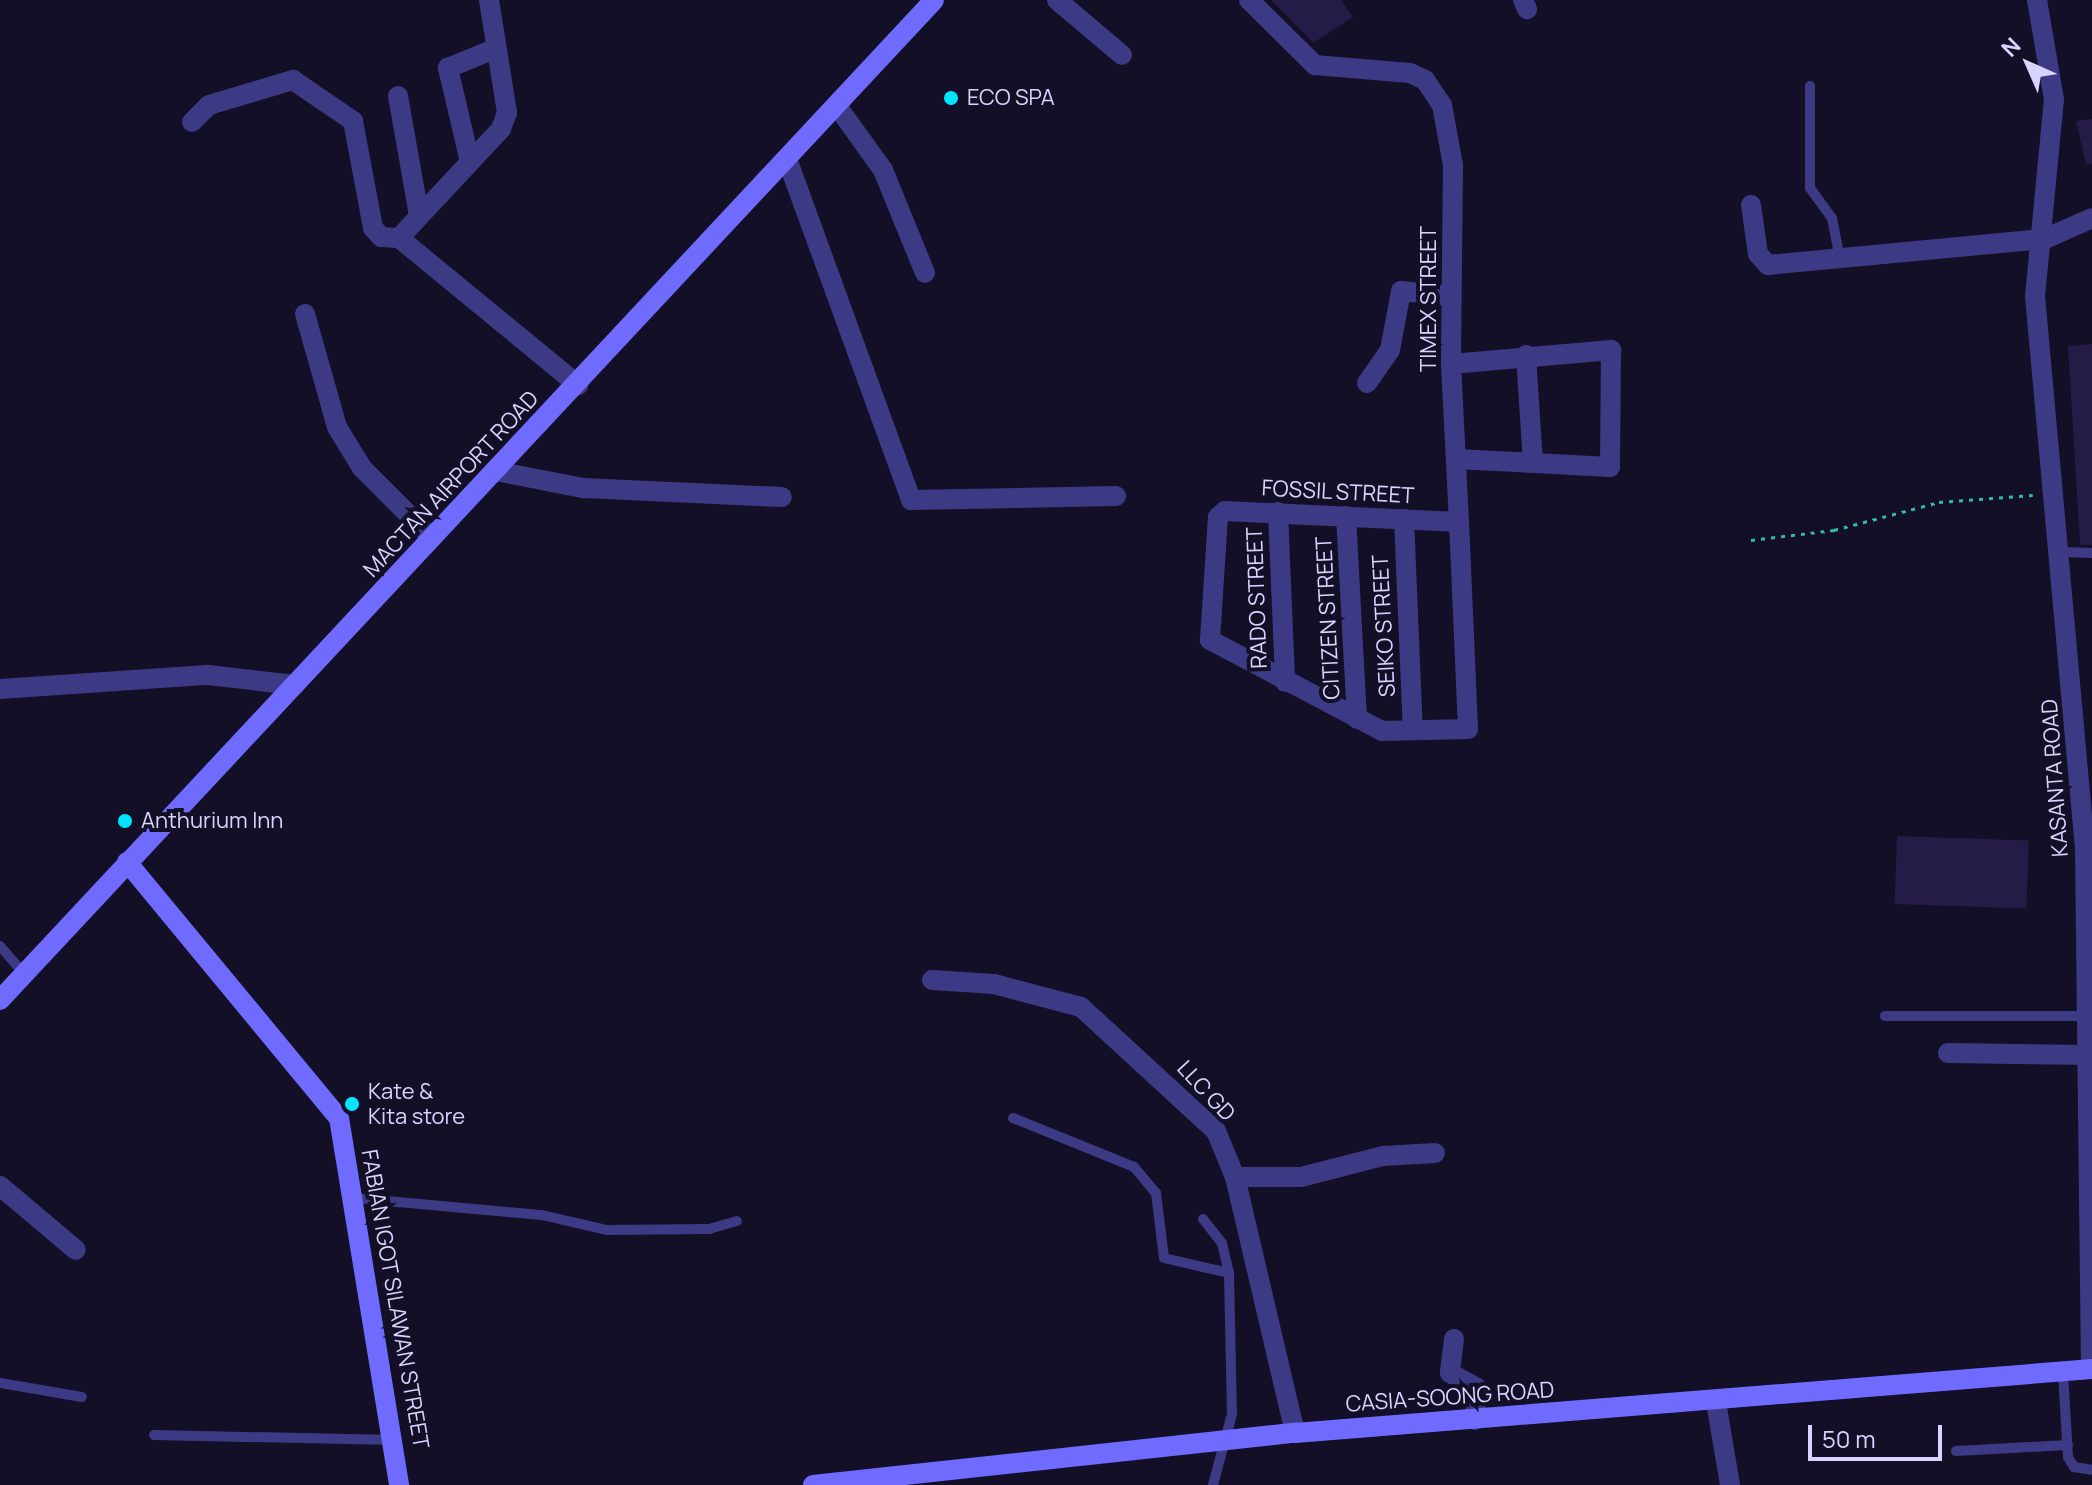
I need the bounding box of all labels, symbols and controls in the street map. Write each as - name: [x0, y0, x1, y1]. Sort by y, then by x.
- north arrow: [1988, 24, 2068, 104]
- text: N: [1995, 31, 2027, 63]
- place label: ECO SPA: [967, 85, 1055, 111]
- marker: ECO SPA: [942, 89, 960, 107]
- street label: TIMEX STREET: [1416, 226, 1442, 372]
- street label: MACTAN AIRPORT ROAD: [358, 385, 544, 583]
- street label: FOSSIL STREET: [1260, 475, 1416, 509]
- street label: RADO STREET: [1241, 527, 1273, 669]
- street label: CITIZEN STREET: [1311, 536, 1345, 700]
- street label: SEIKO STREET: [1367, 554, 1401, 698]
- street label: KASANTA ROAD: [2036, 698, 2074, 858]
- place label: Anthurium Inn: [141, 808, 283, 834]
- marker: Anthurium Inn: [116, 812, 134, 830]
- street label: LLC GD: [1171, 1055, 1241, 1127]
- place label: Kate & Kita store: [368, 1078, 465, 1130]
- marker: Kate & Kita store: [343, 1095, 361, 1113]
- street label: FABIAN IGOT SILAWAN STREET: [356, 1147, 434, 1451]
- street label: CASIA-SOONG ROAD: [1345, 1377, 1555, 1417]
- scale bar: [1812, 1409, 1946, 1459]
- text: 50 m: [1822, 1422, 1876, 1455]

